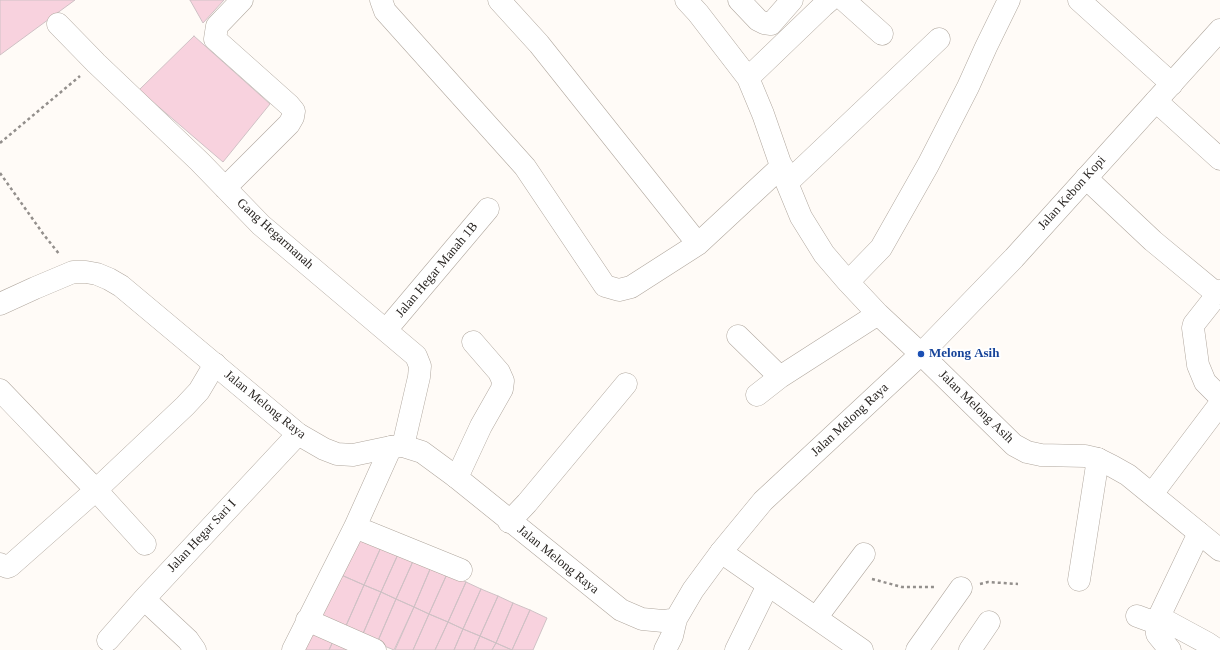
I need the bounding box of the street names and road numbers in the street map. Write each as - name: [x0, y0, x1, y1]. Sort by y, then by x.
- street label: Jalan Kebon Kopi: [1035, 153, 1109, 233]
- street label: Gang Hegarmanah: [233, 195, 317, 273]
- street label: Jalan Hegar Manah 1B: [393, 219, 481, 321]
- street label: Jalan Melong Raya: [221, 367, 309, 443]
- street label: Jalan Melong Asih: [935, 367, 1017, 447]
- street label: Jalan Melong Raya: [808, 380, 892, 460]
- street label: Jalan Hegar Sari I: [164, 496, 240, 576]
- street label: Jalan Melong Raya: [514, 522, 602, 598]

